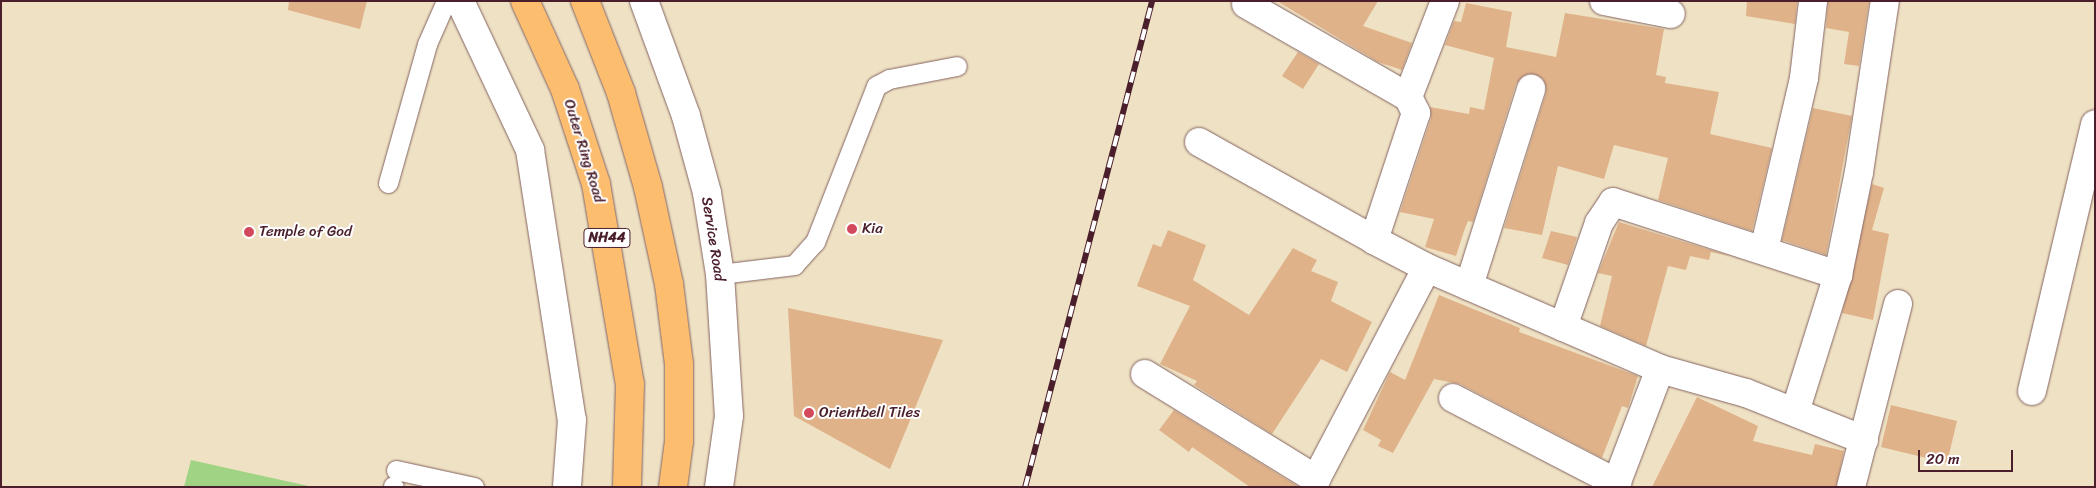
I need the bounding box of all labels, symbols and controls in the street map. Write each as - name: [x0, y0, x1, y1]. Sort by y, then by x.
- street label: Outer Ring Road: [560, 97, 608, 205]
- street label: Service Road: [697, 196, 729, 282]
- place label: Kia: [862, 220, 883, 238]
- place label: Temple of God: [259, 223, 352, 241]
- marker: Kia: [846, 223, 858, 235]
- marker: Temple of God: [243, 226, 255, 238]
- road number: NH44: [583, 227, 631, 250]
- place label: Orientbell Tiles: [819, 404, 920, 422]
- marker: Orientbell Tiles: [803, 407, 815, 419]
- scale bar: [1921, 440, 2016, 472]
- text: 20 m: [1926, 446, 1960, 472]

